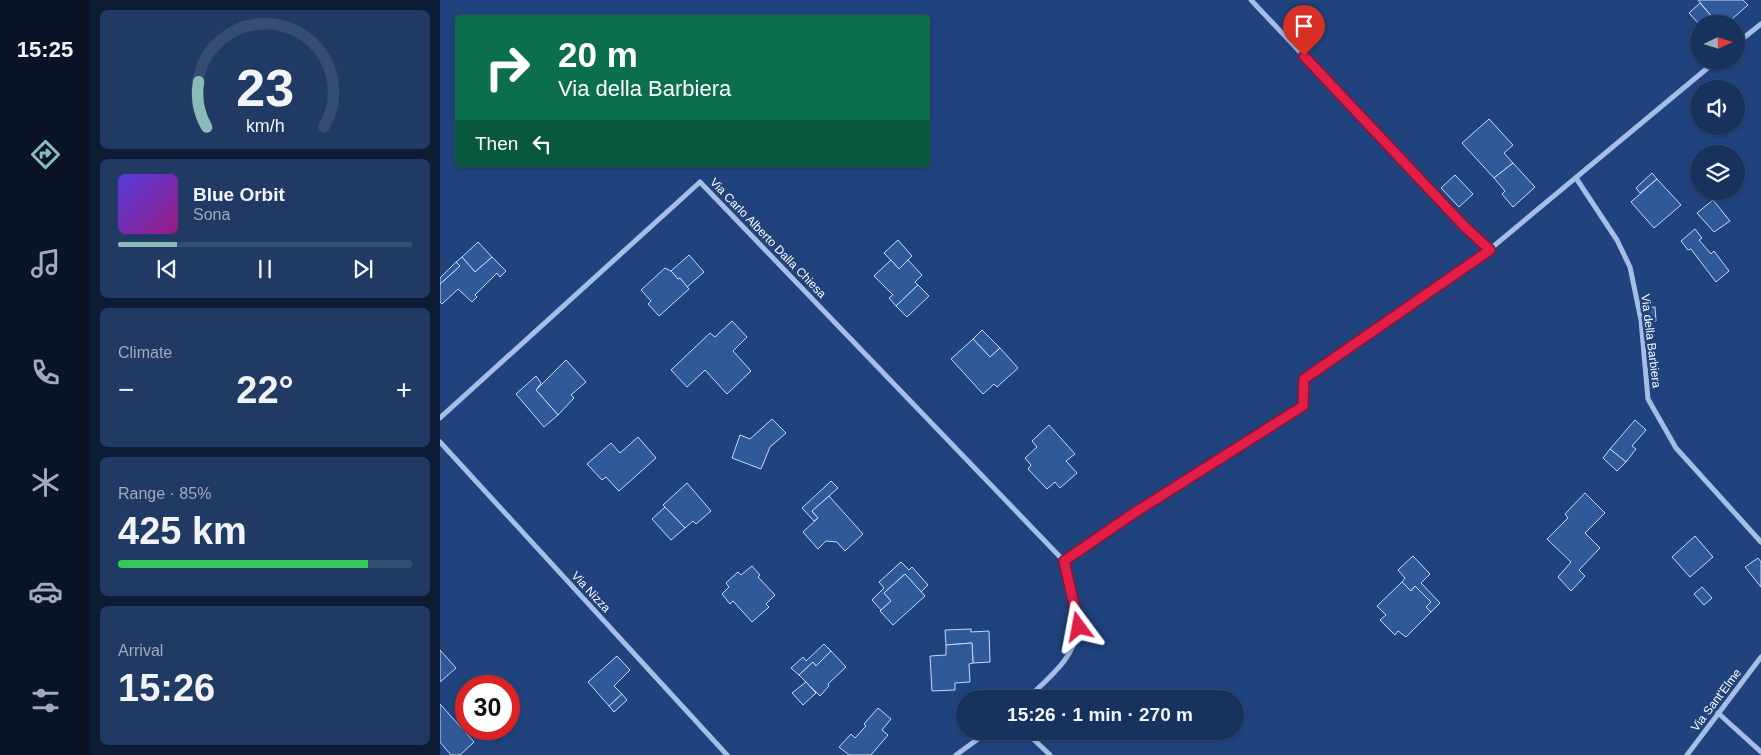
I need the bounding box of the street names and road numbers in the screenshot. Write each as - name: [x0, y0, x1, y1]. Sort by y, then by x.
- street label: Via Carlo Alberto Dalla Chiesa: [707, 175, 829, 301]
- street label: Via della Barbiera: [1638, 293, 1664, 389]
- street label: Via Nizza: [569, 569, 614, 615]
- street label: Via Sant'Elme: [1688, 666, 1744, 734]

